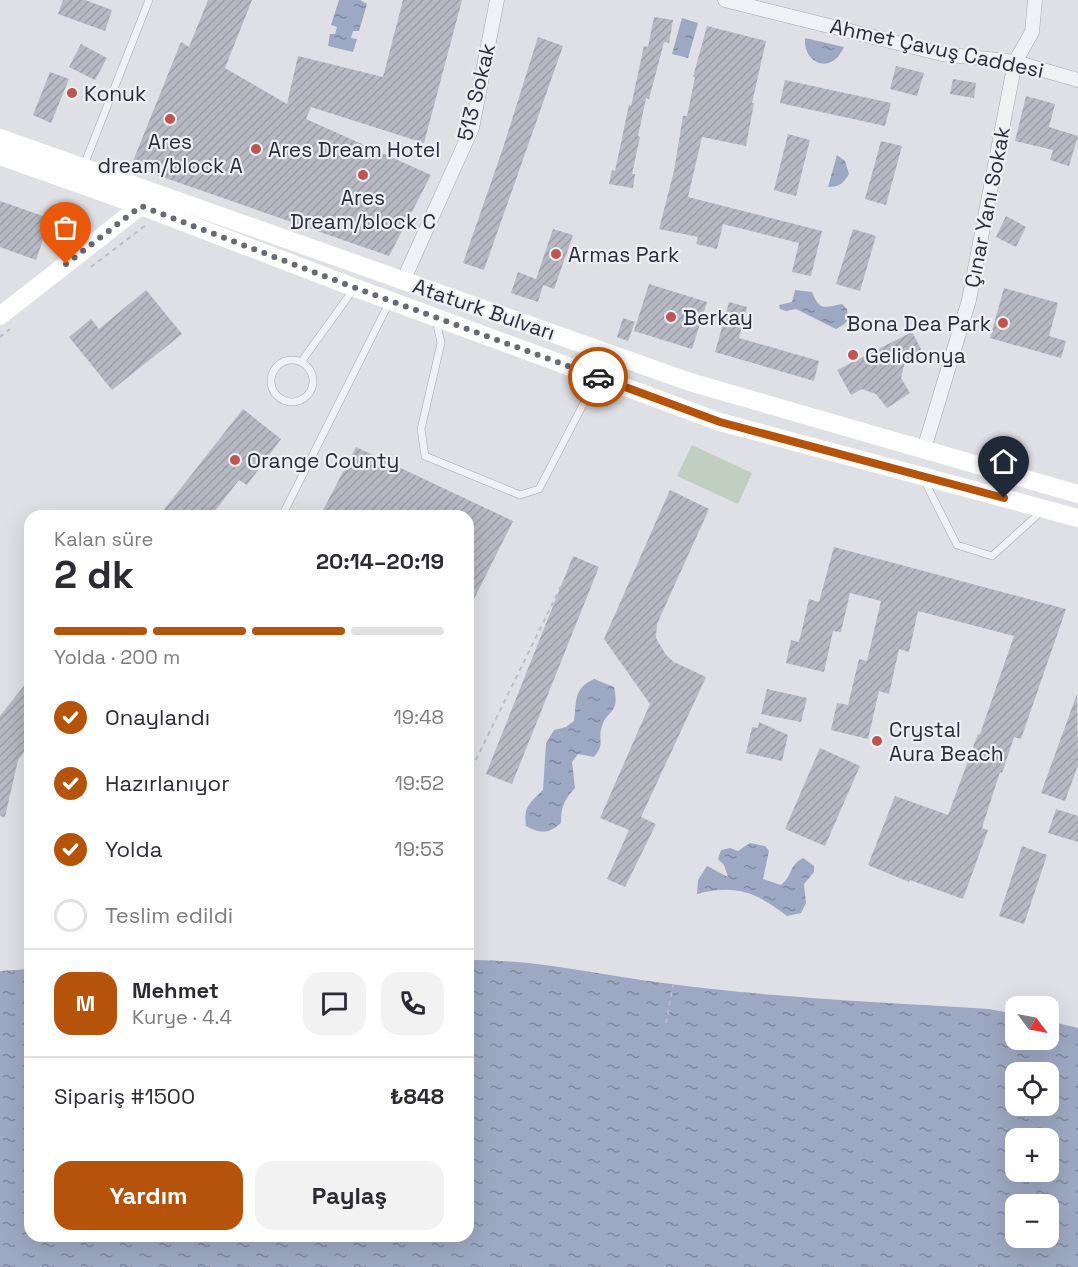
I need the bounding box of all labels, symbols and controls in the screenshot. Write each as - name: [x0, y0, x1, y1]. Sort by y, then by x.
- street label: Ahmet Çavuş Caddesi: [828, 12, 1046, 84]
- street label: 513 Sokak: [451, 41, 501, 143]
- place label: Konuk: [84, 80, 146, 107]
- marker: Konuk: [65, 86, 79, 100]
- marker: Ares dream/block A: [163, 112, 177, 126]
- street label: Çınar Yanı Sokak: [958, 124, 1016, 290]
- place label: Ares dream/block A: [97, 128, 243, 179]
- place label: Ares Dream Hotel: [268, 136, 440, 163]
- marker: Ares Dream Hotel: [249, 142, 263, 156]
- marker: Ares Dream/block C: [356, 168, 370, 182]
- place label: Ares Dream/block C: [290, 184, 436, 235]
- pin: [40, 202, 91, 264]
- icon: bag: [49, 211, 82, 244]
- place label: Armas Park: [568, 241, 679, 268]
- marker: Armas Park: [549, 247, 563, 261]
- street label: Ataturk Bulvarı: [409, 272, 559, 346]
- place label: Berkay: [683, 304, 753, 331]
- marker: Berkay: [664, 310, 678, 324]
- place label: Bona Dea Park: [846, 310, 991, 337]
- marker: Bona Dea Park: [996, 316, 1010, 330]
- place label: Gelidonya: [865, 342, 966, 369]
- courier: [568, 347, 628, 407]
- marker: Gelidonya: [846, 348, 860, 362]
- icon: car: [582, 361, 615, 394]
- pin: [978, 436, 1029, 498]
- icon: home: [987, 445, 1020, 478]
- place label: Orange County: [247, 447, 399, 474]
- marker: Orange County: [228, 453, 242, 467]
- text: Kalan süre: [54, 526, 153, 552]
- text: 20:14–20:19: [316, 547, 444, 575]
- text: 2 dk: [54, 550, 134, 599]
- text: Yolda · 200 m: [54, 644, 180, 670]
- icon: check: [54, 701, 87, 734]
- text: Onaylandı: [105, 703, 210, 731]
- text: 19:48: [393, 704, 444, 730]
- place label: Crystal Aura Beach: [889, 716, 1004, 767]
- marker: Crystal Aura Beach: [870, 734, 884, 748]
- icon: check: [54, 767, 87, 800]
- text: Hazırlanıyor: [105, 769, 230, 797]
- text: 19:52: [394, 770, 444, 796]
- icon: check: [54, 833, 87, 866]
- text: Yolda: [105, 835, 162, 863]
- text: 19:53: [394, 836, 444, 862]
- text: Teslim edildi: [105, 901, 233, 929]
- button: chat: [303, 972, 366, 1035]
- button: phone: [381, 972, 444, 1035]
- text: Mehmet: [132, 976, 219, 1004]
- text: M: [76, 989, 95, 1017]
- north arrow: [1005, 996, 1059, 1050]
- map controls: [1005, 996, 1059, 1248]
- text: Kurye · 4.4: [132, 1004, 232, 1030]
- button: locate: [1005, 1062, 1059, 1116]
- text: Sipariş #1500: [54, 1082, 195, 1110]
- text: ₺848: [390, 1082, 444, 1110]
- button: +: [1005, 1128, 1059, 1182]
- button: Yardım: [54, 1161, 243, 1230]
- button: Paylaş: [255, 1161, 444, 1230]
- button: −: [1005, 1194, 1059, 1248]

